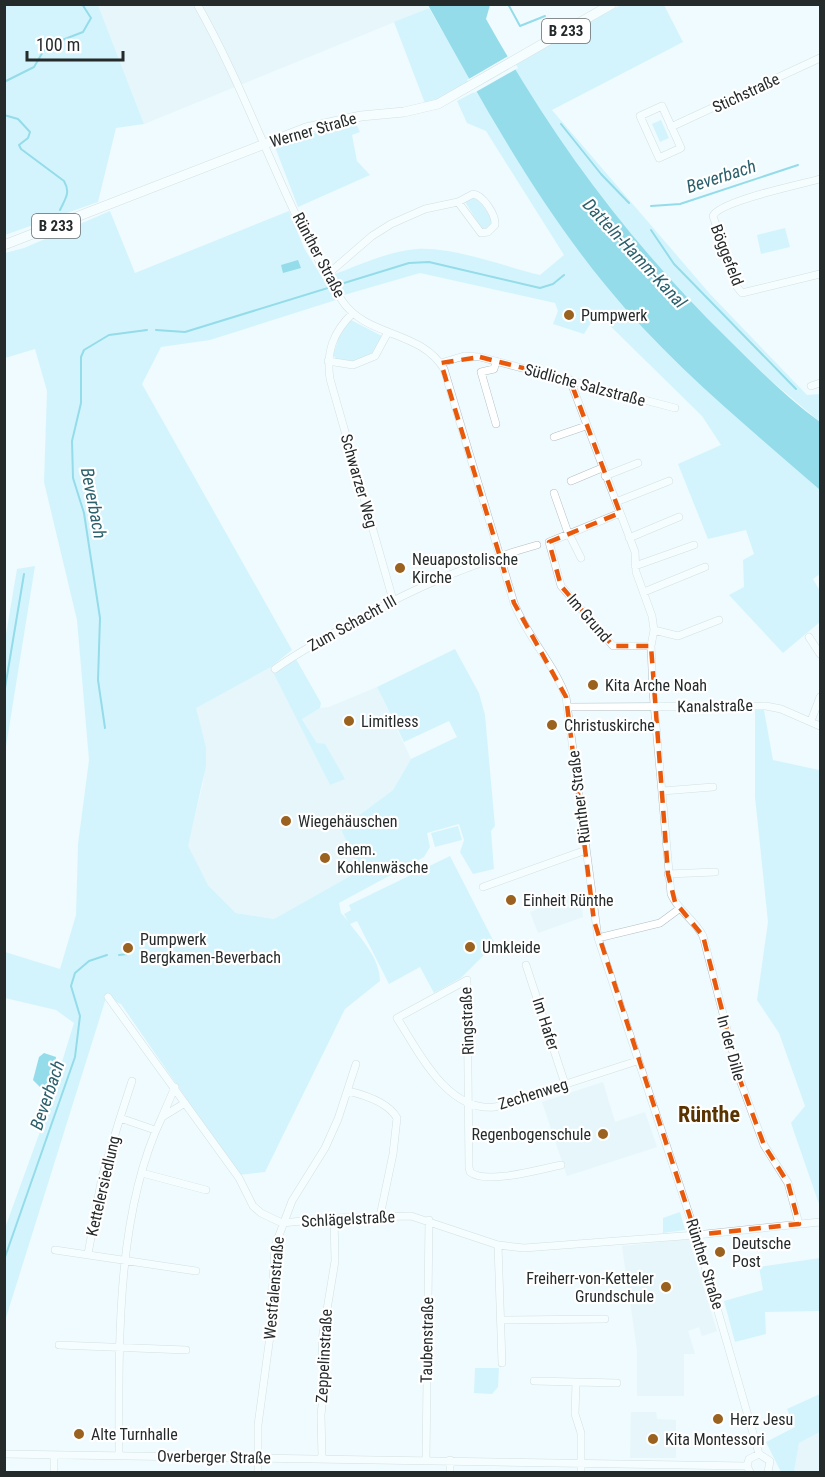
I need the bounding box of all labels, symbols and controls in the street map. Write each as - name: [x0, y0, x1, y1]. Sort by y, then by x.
- road number: B 233: [542, 19, 590, 43]
- scale bar: [27, 24, 123, 62]
- text: 100 m: [36, 34, 80, 55]
- street label: Stichstraße: [709, 69, 783, 117]
- street label: Werner Straße: [267, 109, 359, 151]
- water label: Beverbach: [684, 155, 758, 197]
- water label: Datteln-Hamm-Kanal: [579, 194, 692, 313]
- street label: Rünther Straße: [289, 209, 349, 301]
- road number: B 233: [32, 214, 80, 238]
- street label: Böggefeld: [707, 222, 747, 288]
- place label: Pumpwerk: [581, 306, 648, 325]
- marker: Pumpwerk: [562, 308, 576, 322]
- street label: Südliche Salzstraße: [522, 360, 648, 410]
- street label: Schwarzer Weg: [337, 432, 381, 530]
- water label: Beverbach: [77, 466, 111, 540]
- place label: Neuapostolische Kirche: [412, 550, 518, 587]
- marker: Neuapostolische Kirche: [393, 561, 407, 575]
- street label: Im Grund: [563, 590, 615, 646]
- street label: Zum Schacht III: [304, 591, 400, 655]
- place label: Kita Arche Noah: [605, 676, 707, 695]
- marker: Kita Arche Noah: [586, 678, 600, 692]
- street label: Kanalstraße: [677, 696, 753, 716]
- place label: Limitless: [361, 712, 419, 731]
- marker: Limitless: [342, 714, 356, 728]
- place label: Christuskirche: [564, 716, 655, 735]
- marker: Christuskirche: [545, 718, 559, 732]
- street label: Rünther Straße: [564, 749, 594, 845]
- place label: Wiegehäuschen: [298, 812, 398, 831]
- marker: Wiegehäuschen: [279, 814, 293, 828]
- place label: ehem. Kohlenwäsche: [337, 840, 428, 877]
- marker: ehem. Kohlenwäsche: [318, 851, 332, 865]
- place label: Einheit Rünthe: [523, 891, 614, 910]
- marker: Einheit Rünthe: [504, 893, 518, 907]
- place label: Pumpwerk Bergkamen-Beverbach: [140, 930, 281, 967]
- place label: Umkleide: [482, 938, 541, 957]
- marker: Umkleide: [463, 940, 477, 954]
- marker: Pumpwerk Bergkamen-Beverbach: [121, 941, 135, 955]
- street label: Ringstraße: [456, 987, 478, 1055]
- street label: Im Hafer: [529, 995, 564, 1053]
- street label: In der Dille: [713, 1013, 749, 1083]
- water label: Beverbach: [25, 1058, 69, 1132]
- street label: Zechenweg: [496, 1074, 570, 1114]
- district label: Rünthe: [678, 1102, 740, 1127]
- place label: Regenbogenschule: [471, 1125, 591, 1144]
- marker: Regenbogenschule: [596, 1127, 610, 1141]
- street label: Kettelersiedlung: [82, 1134, 124, 1238]
- street label: Schlägelstraße: [301, 1207, 395, 1231]
- street label: Rünther Straße: [682, 1216, 728, 1312]
- place label: Deutsche Post: [732, 1234, 791, 1271]
- street label: Westfalenstraße: [260, 1236, 288, 1340]
- marker: Deutsche Post: [713, 1245, 727, 1259]
- place label: Freiherr-von-Ketteler Grundschule: [526, 1269, 654, 1306]
- marker: Freiherr-von-Ketteler Grundschule: [659, 1280, 673, 1294]
- street label: Taubenstraße: [417, 1297, 437, 1383]
- street label: Zeppelinstraße: [312, 1308, 336, 1404]
- place label: Herz Jesu: [730, 1410, 793, 1429]
- marker: Herz Jesu: [711, 1412, 725, 1426]
- place label: Alte Turnhalle: [91, 1425, 178, 1444]
- marker: Alte Turnhalle: [72, 1427, 86, 1441]
- place label: Kita Montessori: [665, 1430, 765, 1449]
- marker: Kita Montessori: [646, 1432, 660, 1446]
- street label: Overberger Straße: [157, 1447, 271, 1467]

